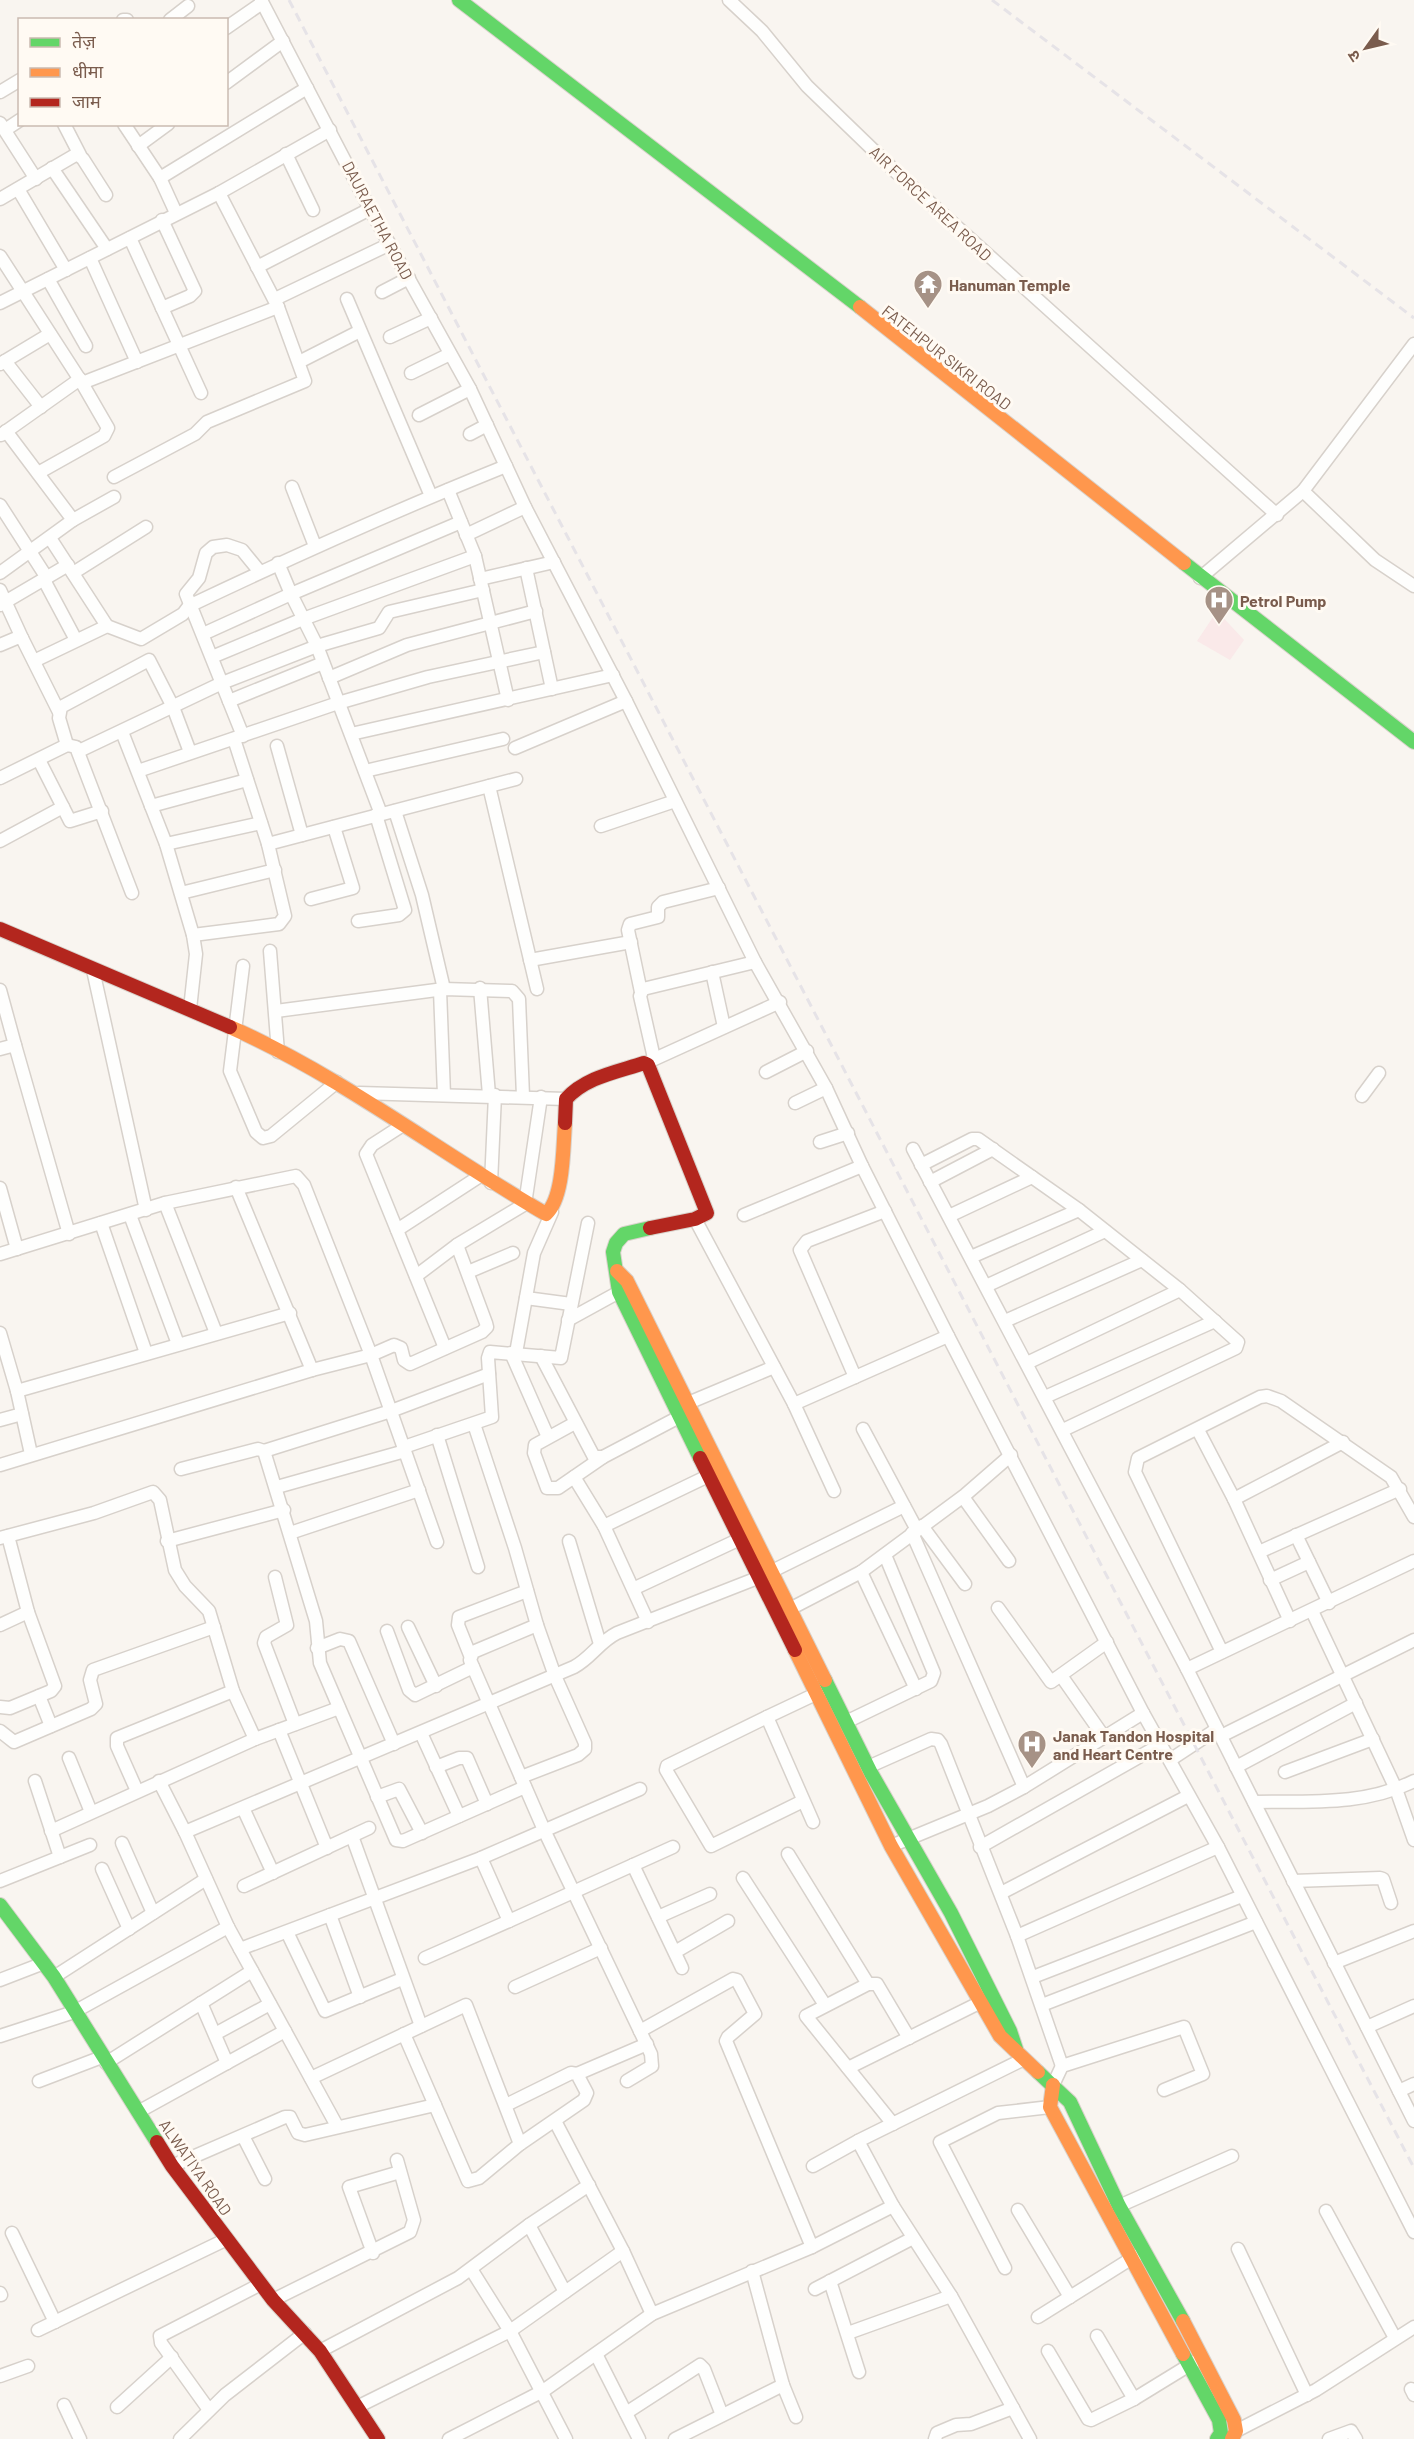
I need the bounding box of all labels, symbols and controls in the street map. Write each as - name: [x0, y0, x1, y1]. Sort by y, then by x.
- legend: [18, 18, 228, 126]
- north arrow: [1336, 18, 1396, 78]
- text: तेज़: [72, 30, 96, 52]
- text: उ: [1342, 47, 1364, 66]
- text: धीमा: [72, 60, 103, 82]
- text: जाम: [72, 90, 102, 112]
- street label: AIR FORCE AREA ROAD: [866, 142, 996, 264]
- street label: DAURAETHA ROAD: [339, 158, 417, 282]
- temple icon: Hanuman Temple: [912, 268, 944, 310]
- place label: Hanuman Temple: [949, 275, 1071, 294]
- street label: FATEHPUR SIKRI ROAD: [879, 301, 1015, 413]
- hospital icon: Petrol Pump: [1203, 584, 1235, 626]
- place label: Petrol Pump: [1240, 591, 1326, 610]
- place label: Janak Tandon Hospital and Heart Centre: [1053, 1726, 1214, 1763]
- hospital icon: Janak Tandon Hospital and Heart Centre: [1016, 1728, 1048, 1770]
- street label: ALWATIYA ROAD: [156, 2115, 236, 2219]

